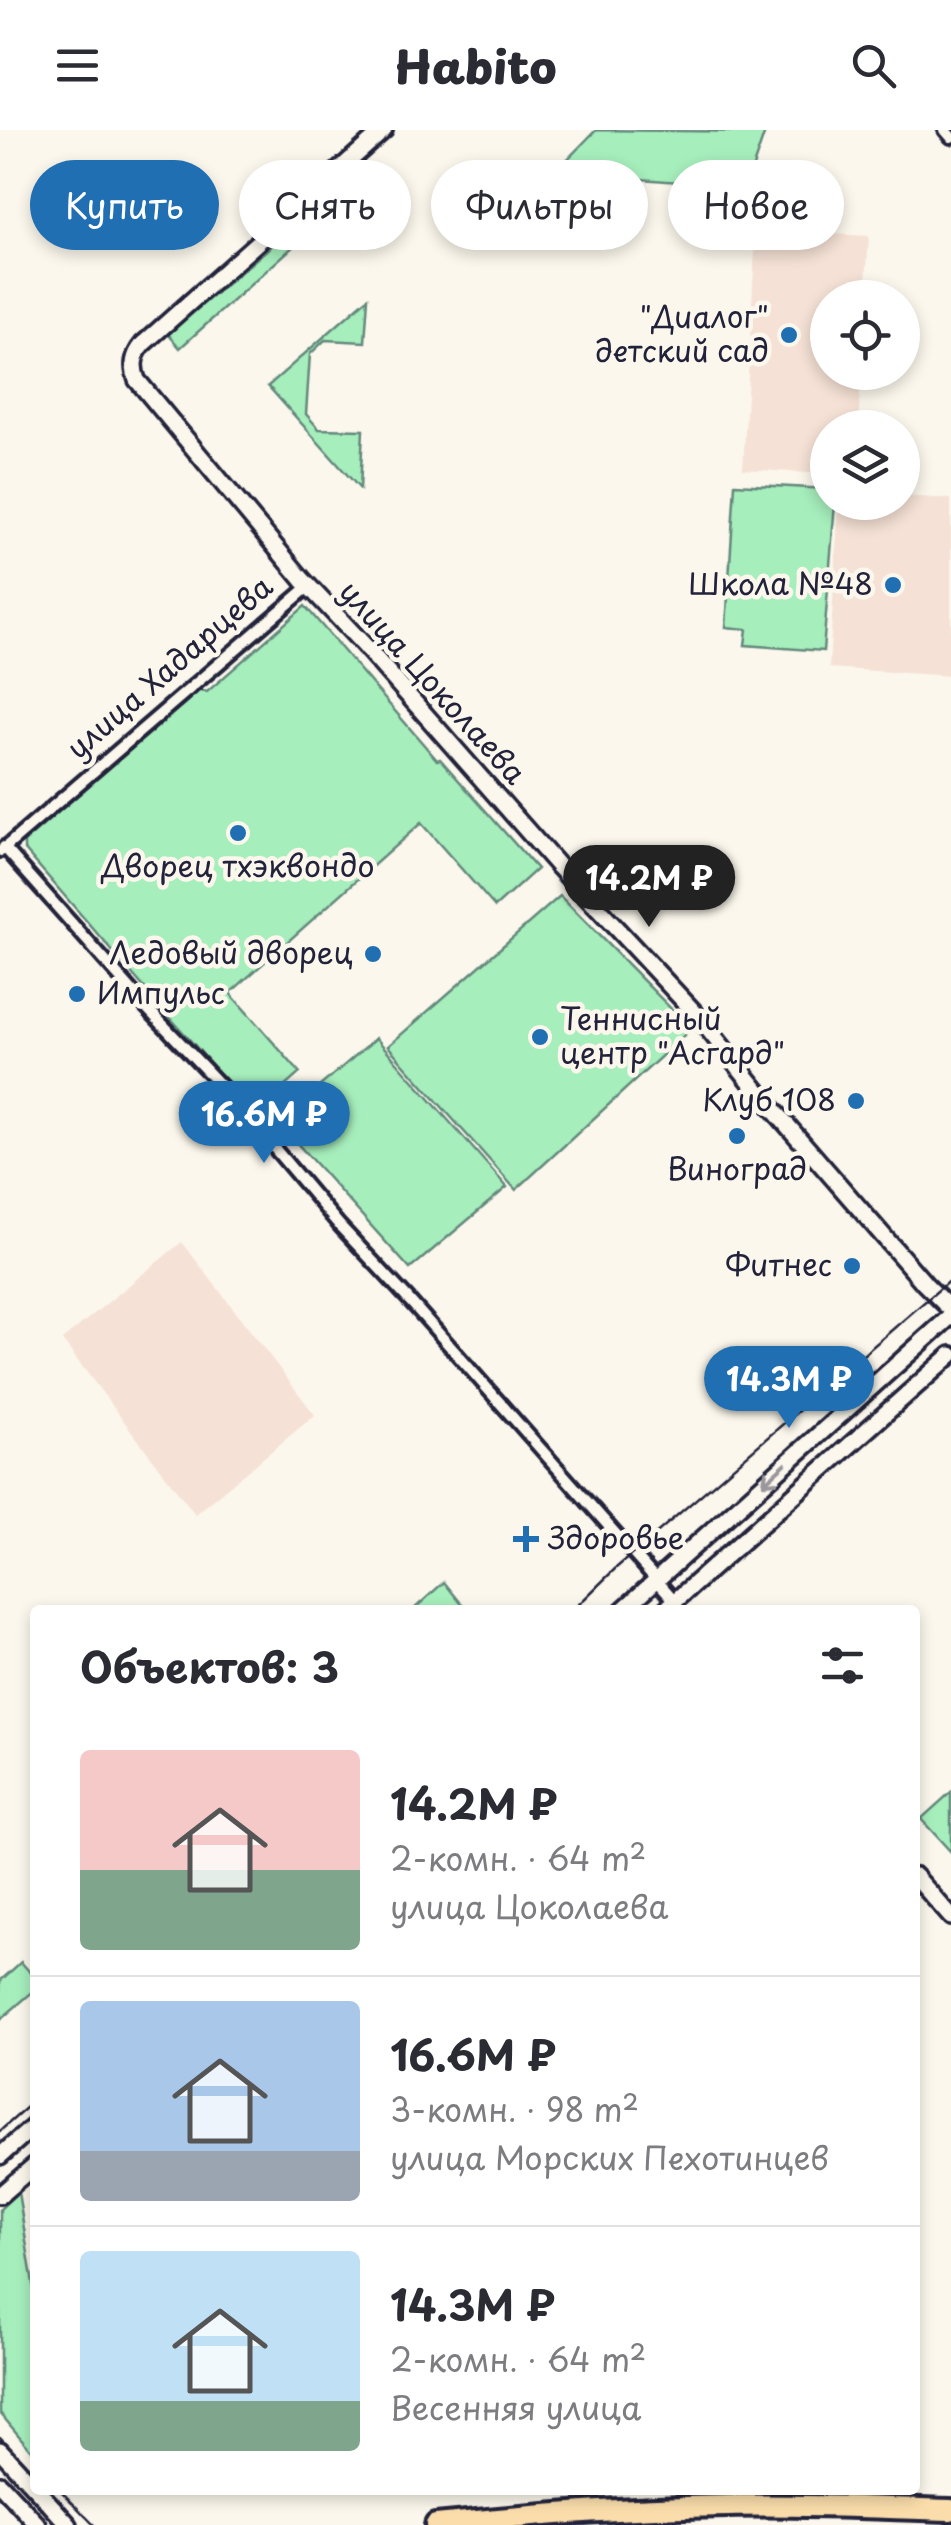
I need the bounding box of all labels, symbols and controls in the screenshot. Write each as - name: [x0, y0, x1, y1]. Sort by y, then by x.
- text: Habito: [394, 31, 557, 99]
- icon: menu: [50, 38, 105, 93]
- icon: search: [846, 38, 901, 93]
- chip: Купить: [30, 160, 219, 250]
- chip: Снять: [239, 160, 411, 250]
- chip: Фильтры: [431, 160, 648, 250]
- chip: Новое: [668, 160, 844, 250]
- map controls: [810, 280, 920, 520]
- button: locate: [810, 280, 920, 390]
- place label: "Диалог" детский сад: [595, 293, 769, 372]
- marker: "Диалог" детский сад: [778, 324, 800, 346]
- button: layers: [810, 410, 920, 520]
- place label: Школа №48: [688, 560, 873, 605]
- street label: улица Хадарцева: [55, 563, 282, 769]
- street label: улица Цоколаева: [330, 569, 538, 794]
- marker: Школа №48: [882, 574, 904, 596]
- marker: Дворец тхэквондо: [227, 822, 249, 844]
- place label: Дворец тхэквондо: [101, 842, 374, 887]
- pin: 14.2M ₽: [557, 845, 741, 930]
- text: 14.2M ₽: [585, 853, 713, 901]
- place label: Ледовый дворец: [109, 929, 353, 974]
- marker: Ледовый дворец: [362, 943, 384, 965]
- place label: Импульс: [97, 969, 225, 1014]
- marker: Импульс: [66, 983, 88, 1005]
- place label: Теннисный центр "Асгард": [560, 995, 785, 1074]
- marker: Теннисный центр "Асгард": [529, 1026, 551, 1048]
- place label: Клуб 108: [702, 1076, 836, 1121]
- pin: 16.6M ₽: [172, 1081, 356, 1166]
- text: 16.6M ₽: [201, 1089, 327, 1137]
- marker: Клуб 108: [845, 1090, 867, 1112]
- marker: Виноград: [726, 1125, 748, 1147]
- place label: Виноград: [667, 1145, 807, 1190]
- place label: Фитнес: [725, 1241, 832, 1286]
- marker: Фитнес: [841, 1255, 863, 1277]
- pin: 14.3M ₽: [697, 1346, 881, 1431]
- text: 14.3M ₽: [726, 1354, 852, 1402]
- one-way arrow: [762, 1463, 787, 1486]
- place label: Здоровье: [547, 1514, 684, 1559]
- marker: Здоровье: [513, 1526, 539, 1552]
- text: Объектов: 3: [80, 1634, 339, 1697]
- icon: filters: [815, 1638, 870, 1693]
- text: 14.2M ₽: [390, 1771, 557, 1834]
- icon: home: [160, 1790, 280, 1910]
- text: 2-комн. · 64 m²: [390, 1834, 646, 1882]
- text: улица Цоколаева: [390, 1882, 668, 1930]
- text: 16.6M ₽: [390, 2022, 556, 2085]
- icon: home: [160, 2041, 280, 2161]
- text: 3-комн. · 98 m²: [390, 2085, 639, 2133]
- text: улица Морских Пехотинцев: [390, 2133, 829, 2181]
- text: 14.3M ₽: [390, 2272, 555, 2335]
- icon: home: [160, 2291, 280, 2411]
- text: 2-комн. · 64 m²: [390, 2335, 646, 2383]
- text: Весенняя улица: [390, 2383, 641, 2431]

